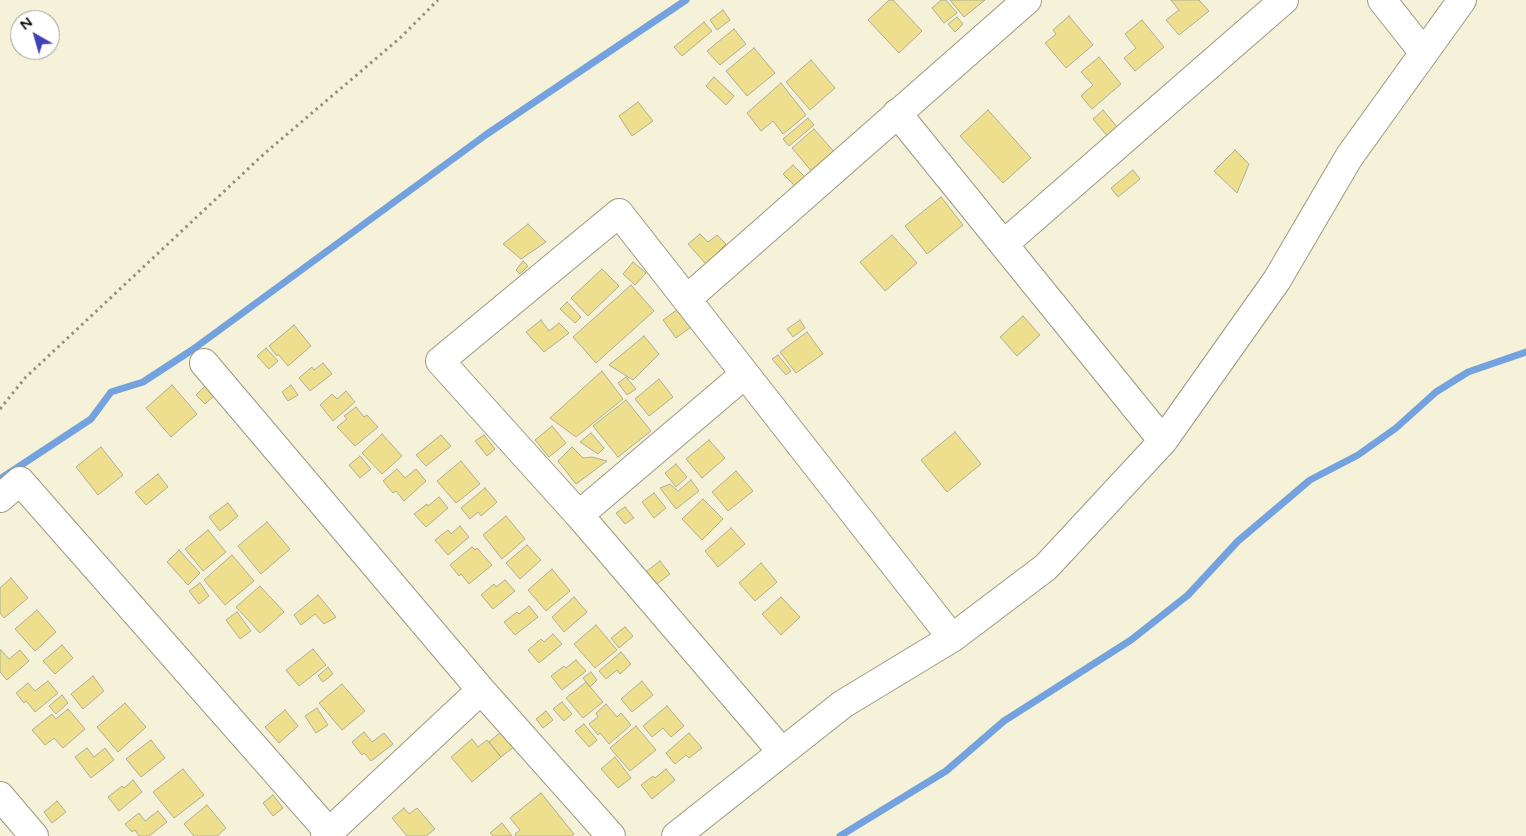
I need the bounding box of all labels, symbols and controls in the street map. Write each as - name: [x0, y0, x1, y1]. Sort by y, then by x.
- north arrow: [10, 10, 60, 60]
- text: N: [16, 13, 36, 34]

